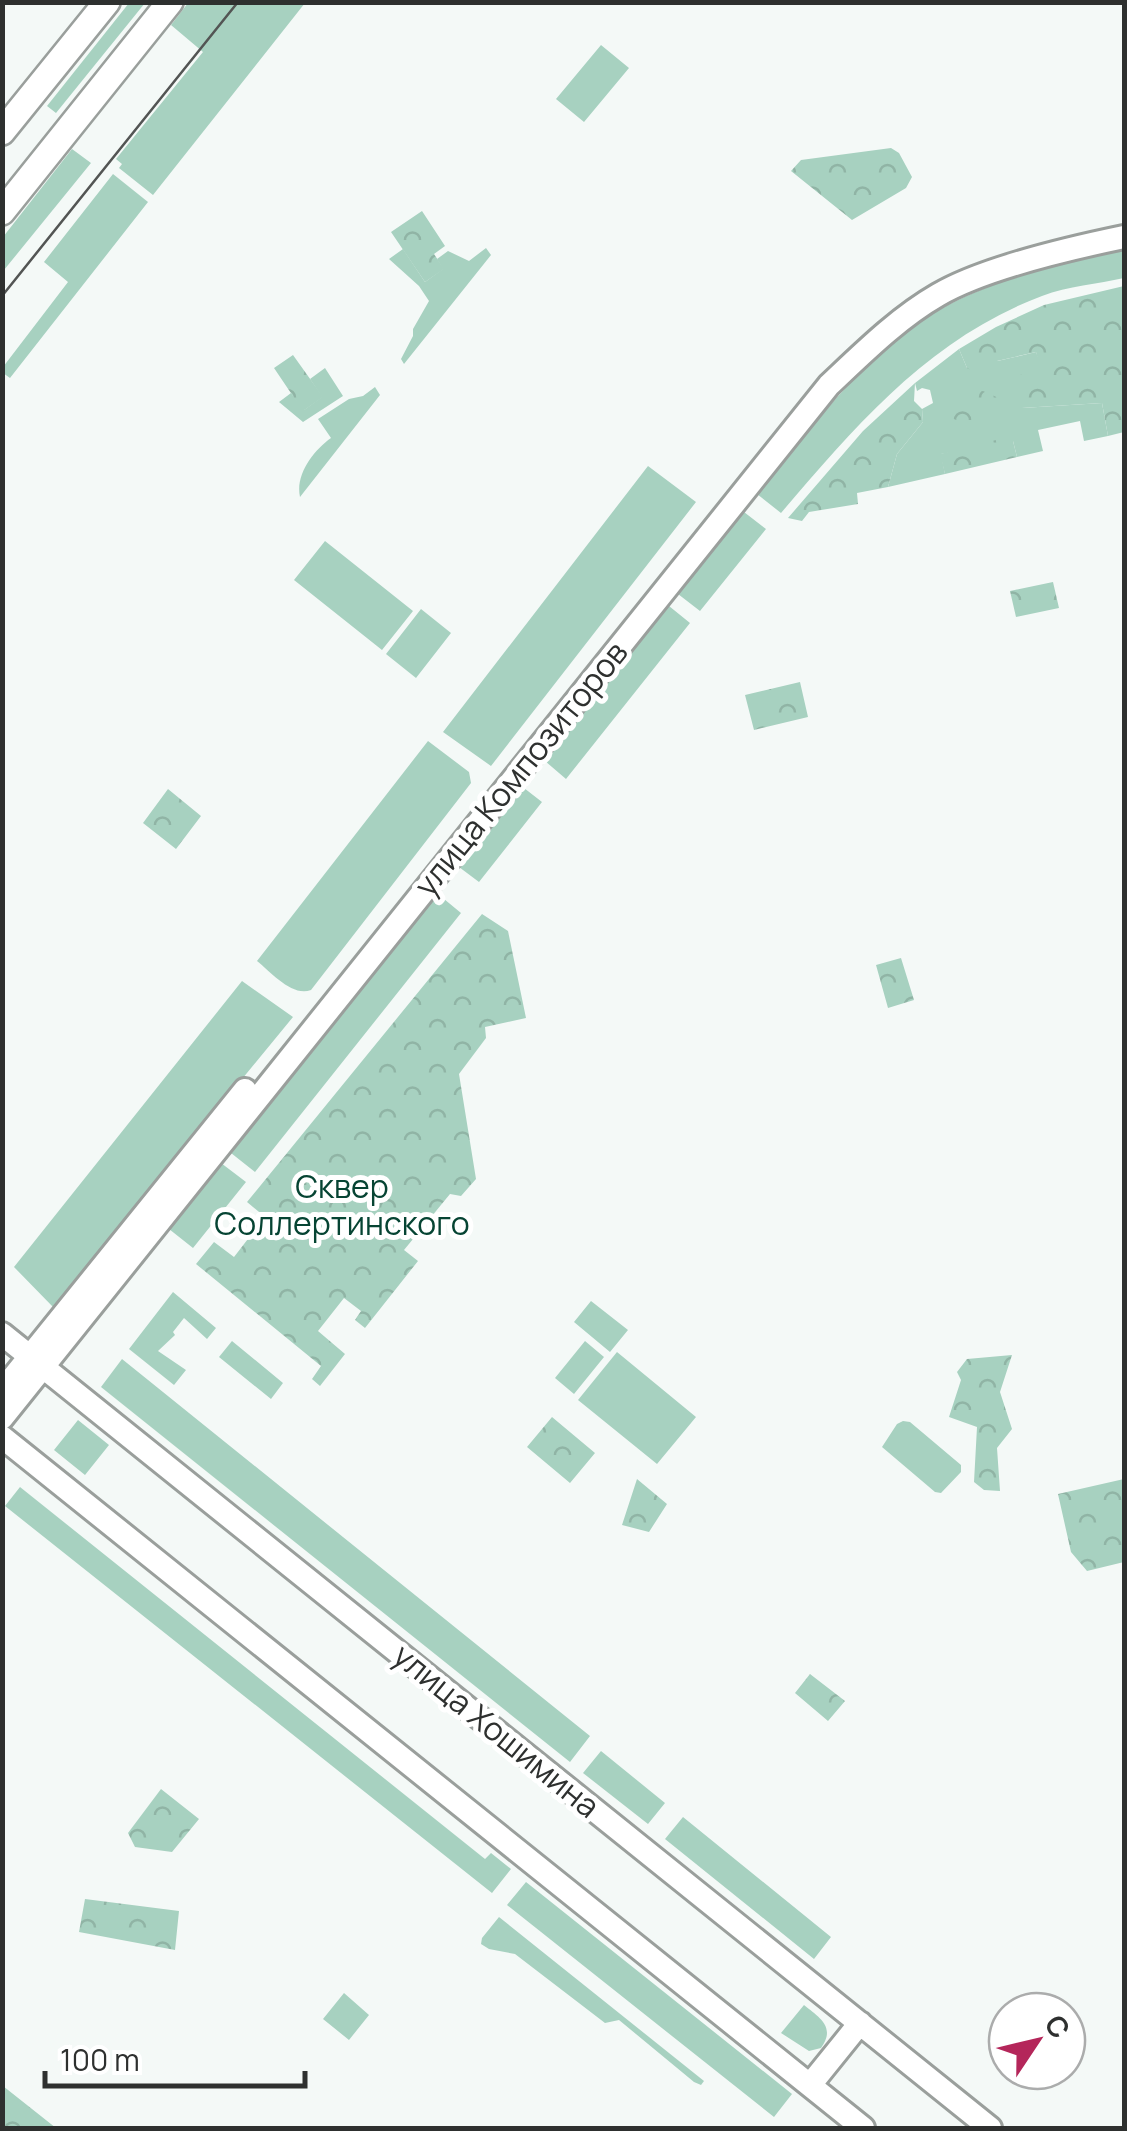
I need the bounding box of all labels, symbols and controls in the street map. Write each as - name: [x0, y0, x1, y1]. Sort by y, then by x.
- street label: улица Композиторов: [403, 631, 637, 905]
- park label: Сквер Соллертинского: [214, 1164, 470, 1245]
- street label: улица Хошимина: [384, 1633, 609, 1827]
- north arrow: [987, 1991, 1087, 2091]
- text: С: [1037, 2007, 1080, 2045]
- scale bar: [45, 2026, 305, 2088]
- text: 100 m: [60, 2039, 140, 2080]

